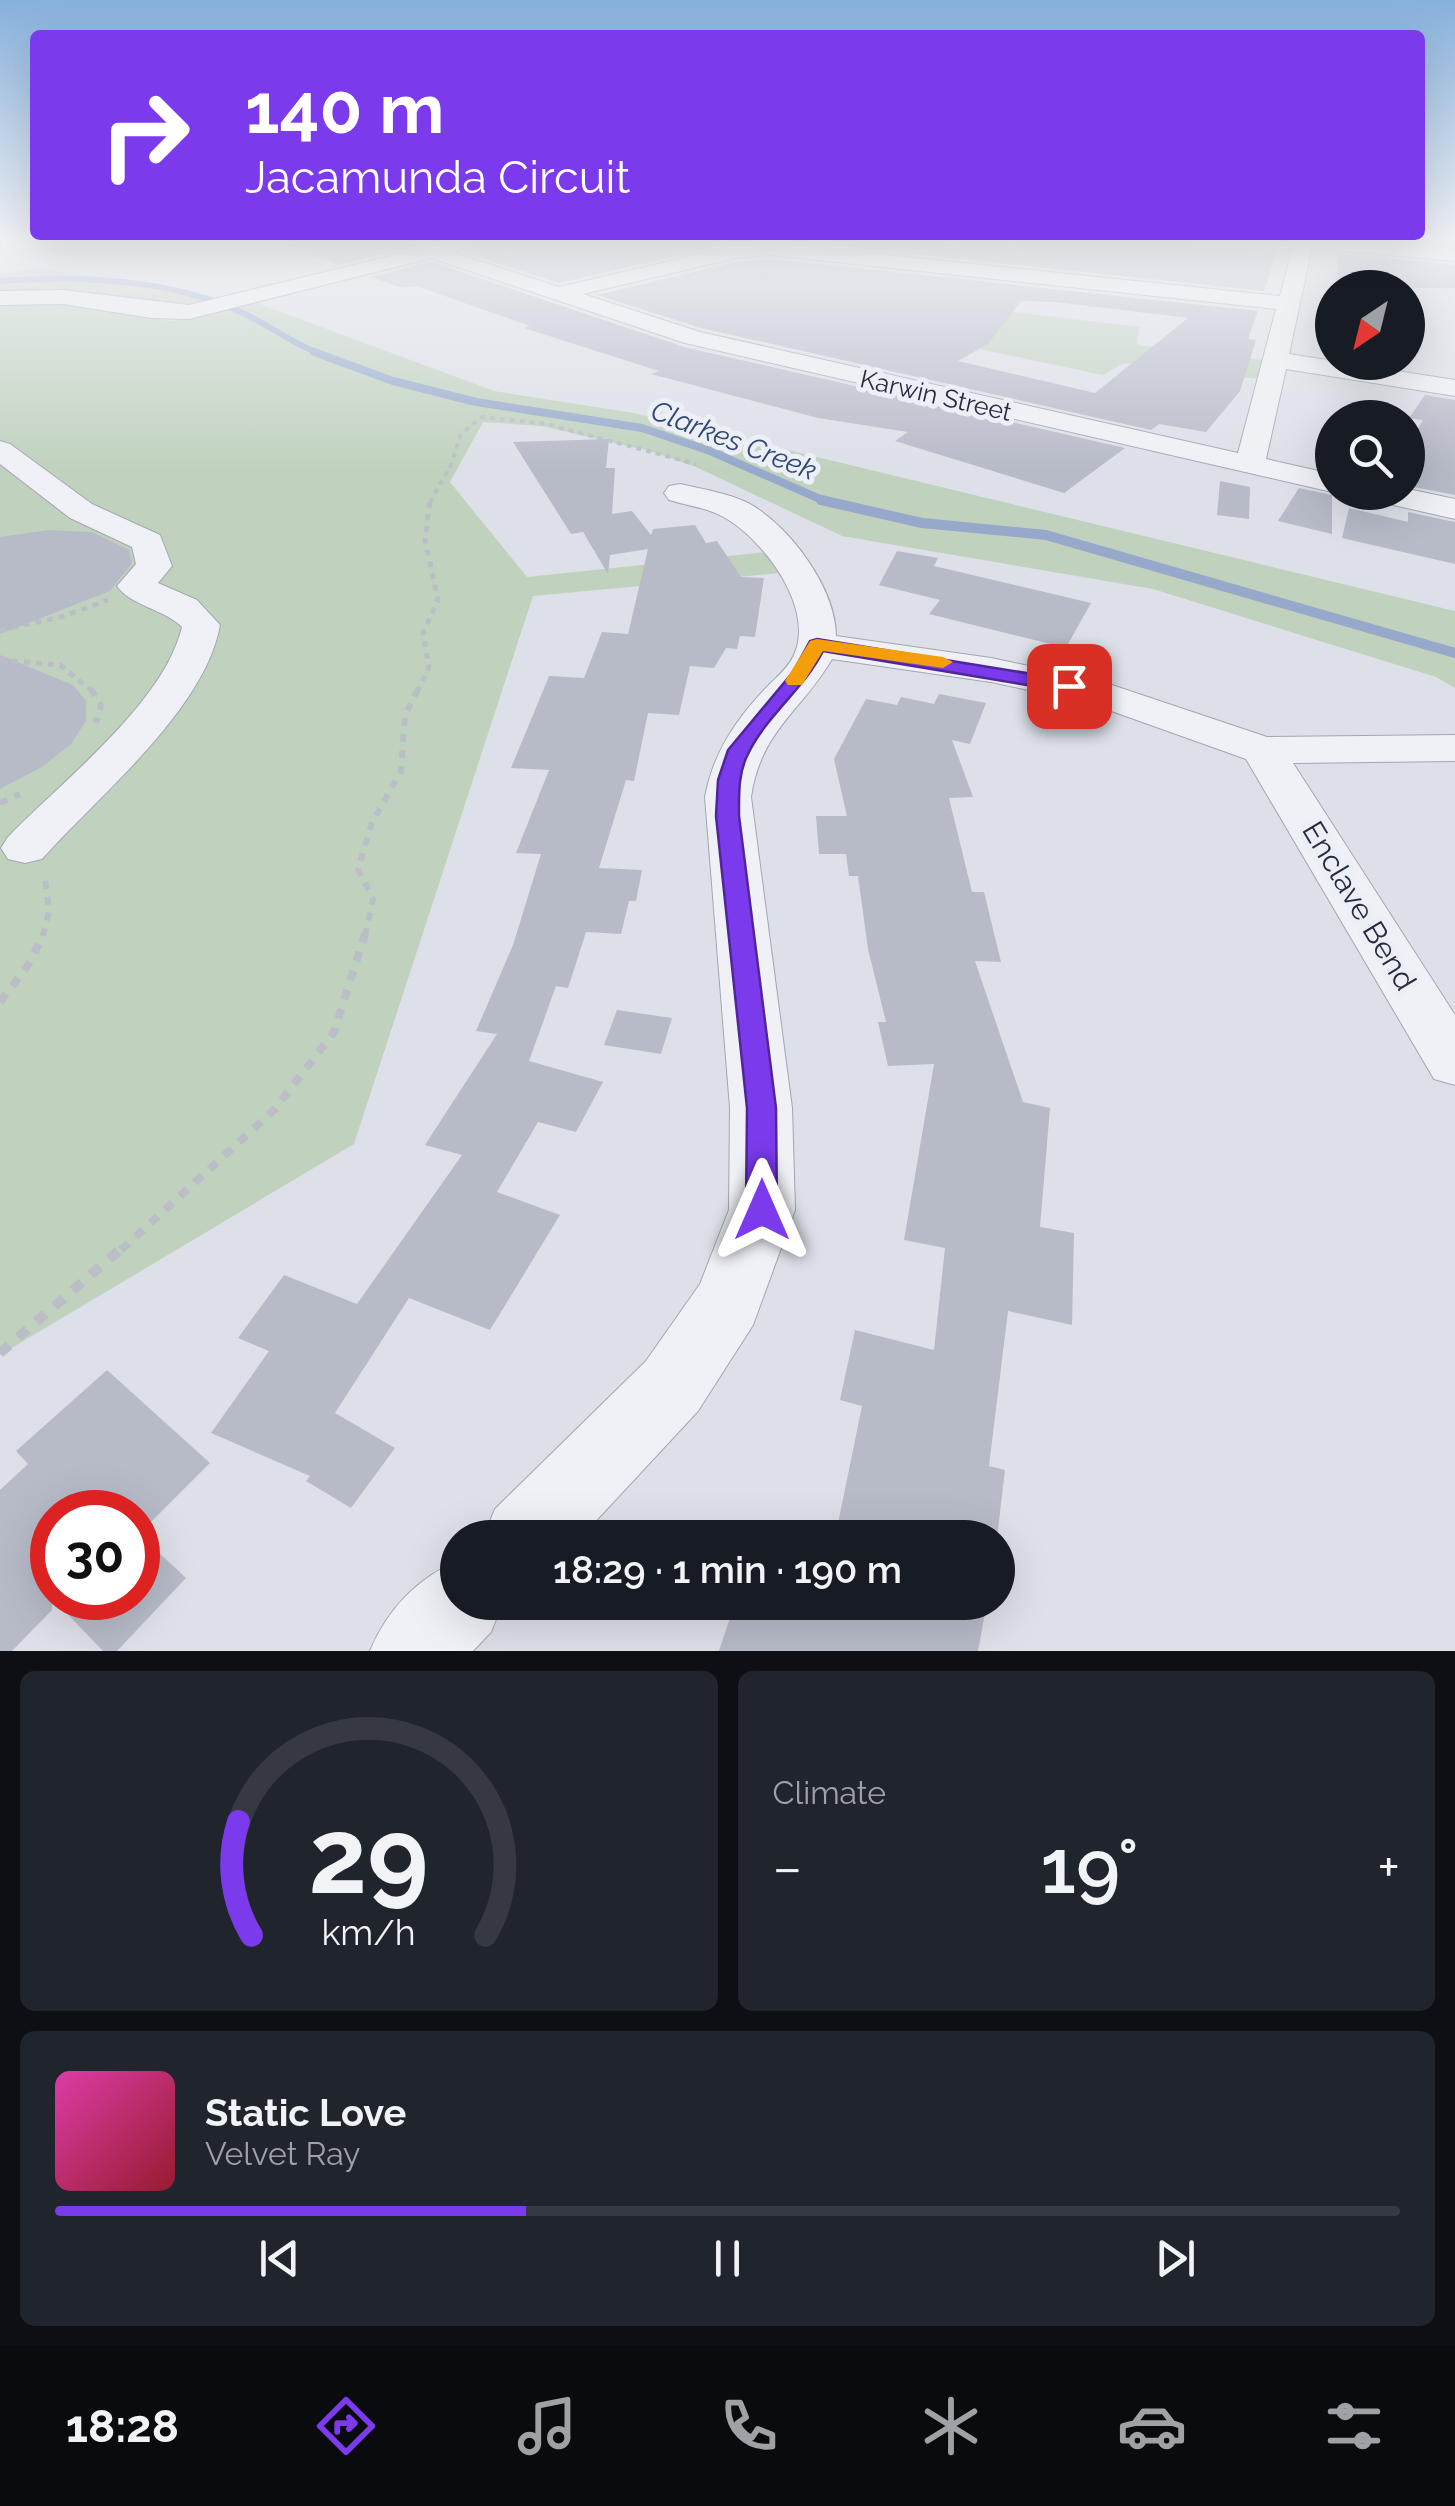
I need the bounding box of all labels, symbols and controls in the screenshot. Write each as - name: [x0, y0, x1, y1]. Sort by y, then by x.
- text: 140 m: [245, 67, 445, 149]
- icon: right: [80, 70, 210, 200]
- text: Jacamunda Circuit: [245, 151, 630, 204]
- north arrow: [1315, 270, 1425, 380]
- map controls: [1315, 270, 1425, 510]
- street label: Karwin Street: [857, 363, 1015, 427]
- water label: Clarkes Creek: [646, 394, 821, 487]
- button: search: [1315, 400, 1425, 510]
- pin: [1027, 644, 1112, 729]
- icon: arrive: [1042, 659, 1097, 714]
- street label: Enclave Bend: [1295, 815, 1424, 996]
- position arrow: [710, 1158, 814, 1262]
- speed limit sign: 30: [30, 1490, 160, 1620]
- text: 18:29 · 1 min · 190 m: [553, 1547, 902, 1592]
- text: Climate: [773, 1774, 886, 1811]
- text: 29: [309, 1795, 429, 1917]
- text: 19°: [1041, 1822, 1139, 1911]
- text: −: [773, 1835, 802, 1900]
- text: +: [1377, 1835, 1400, 1900]
- text: km/h: [322, 1911, 416, 1953]
- text: Static Love: [205, 2090, 406, 2135]
- text: Velvet Ray: [205, 2135, 360, 2172]
- icon: previous: [252, 2231, 307, 2286]
- icon: pause: [700, 2231, 755, 2286]
- icon: next: [1148, 2231, 1203, 2286]
- icon: directions: [311, 2391, 381, 2461]
- icon: music: [512, 2391, 582, 2461]
- icon: phone: [714, 2391, 784, 2461]
- icon: climate: [916, 2391, 986, 2461]
- icon: car: [1117, 2391, 1187, 2461]
- icon: filters: [1319, 2391, 1389, 2461]
- text: 18:28: [66, 2400, 179, 2453]

